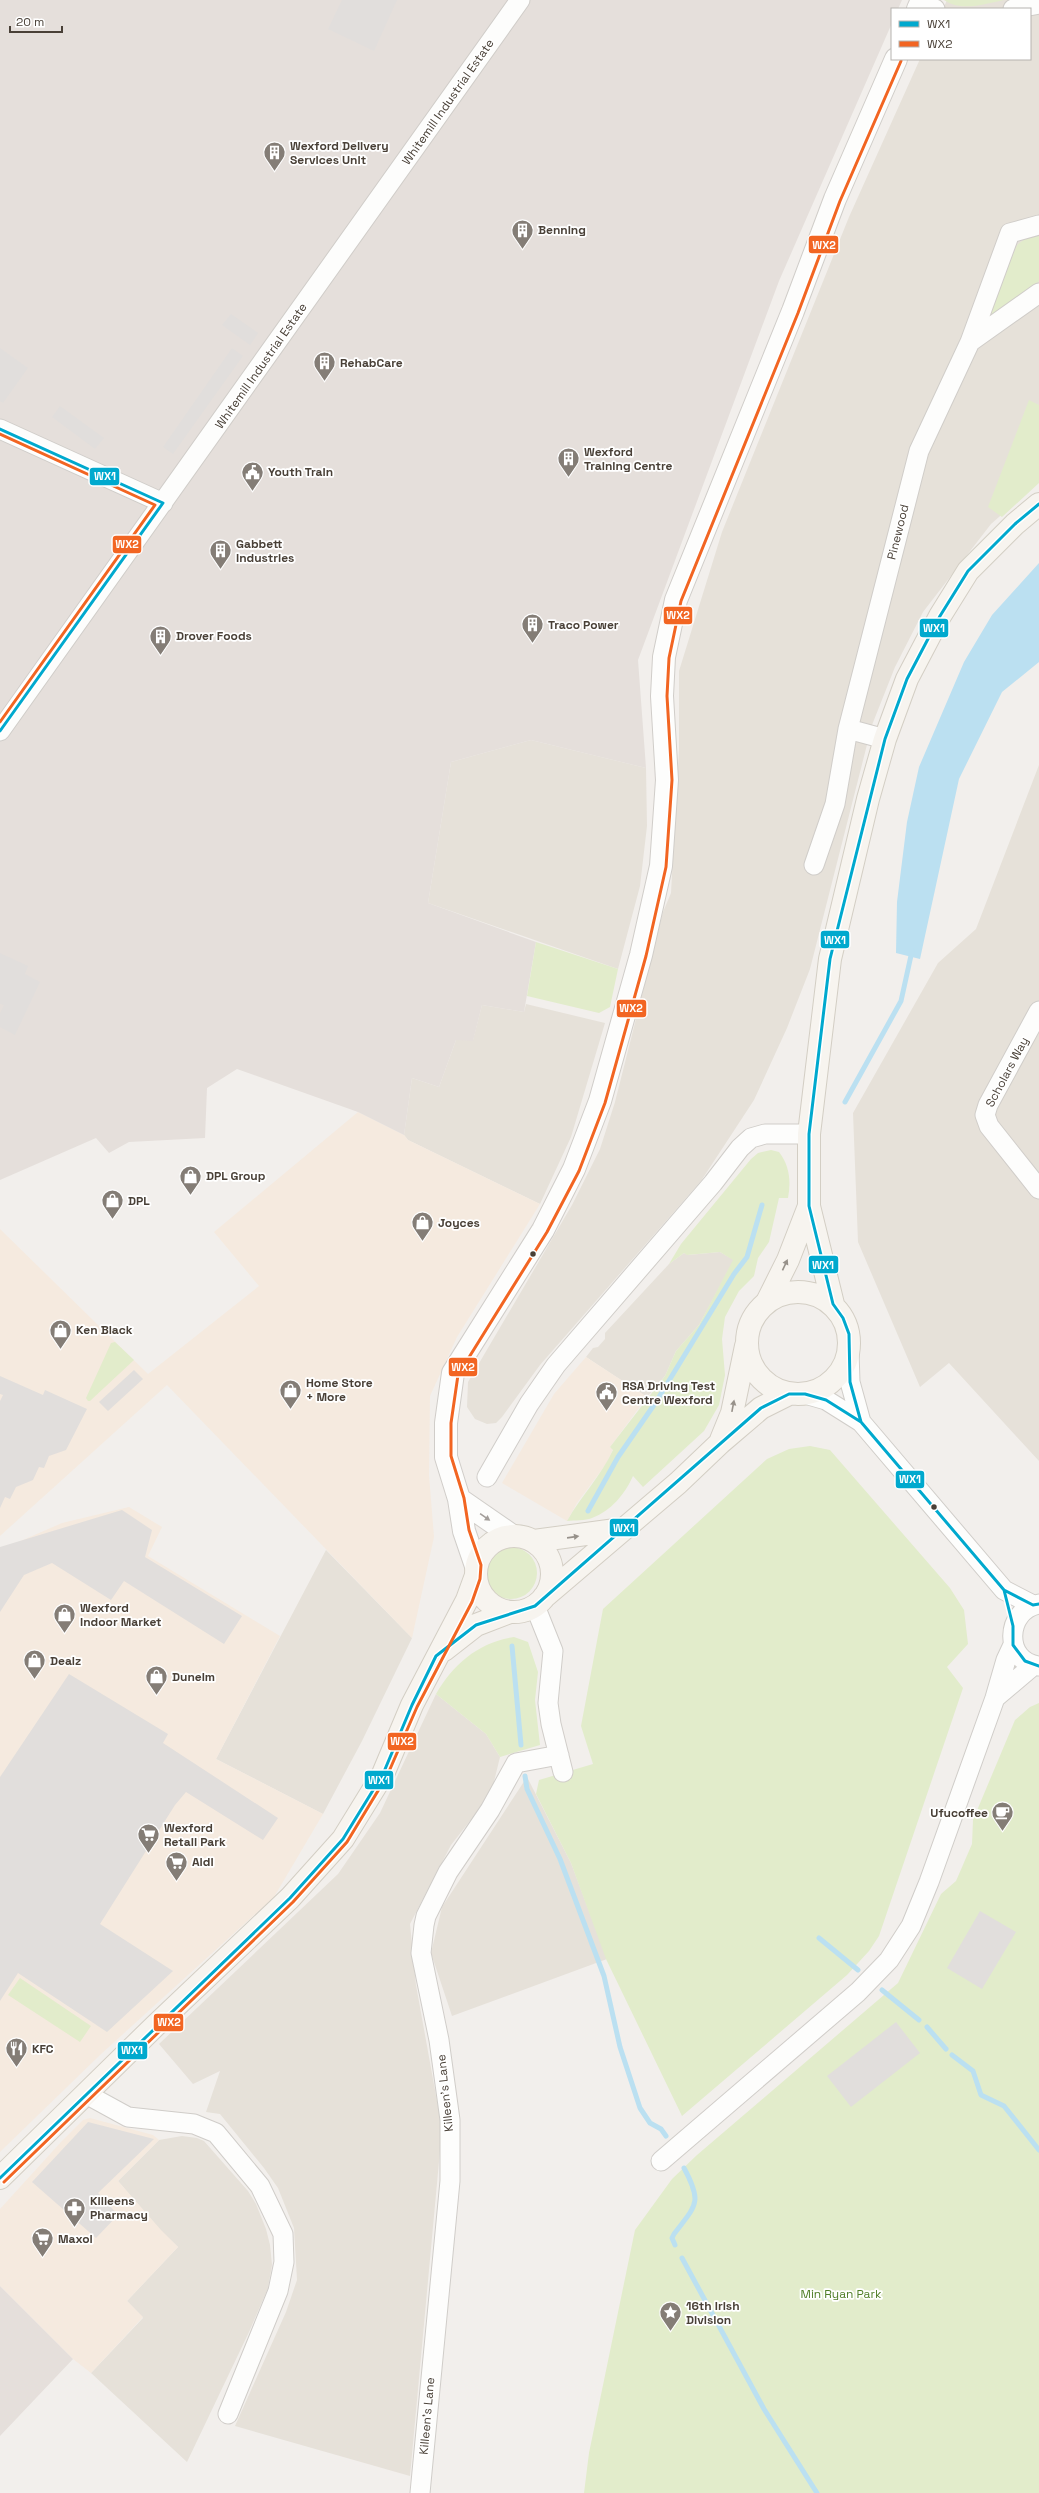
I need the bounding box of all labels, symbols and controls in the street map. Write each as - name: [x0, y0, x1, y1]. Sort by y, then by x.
- scale bar: [10, 8, 62, 34]
- legend: [891, 8, 1031, 60]
- text: 20 m: [16, 14, 44, 30]
- text: WX1: [927, 16, 950, 32]
- street label: Whitemill Industrial Estate: [398, 36, 498, 168]
- text: WX2: [927, 36, 952, 52]
- place label: Wexford Delivery Services Unit: [290, 138, 389, 168]
- building icon: Wexford Delivery Services Unit: [262, 140, 288, 173]
- building icon: Benning: [510, 217, 536, 250]
- place label: Benning: [538, 222, 586, 238]
- line badge: WX2: [808, 235, 839, 254]
- text: WX2: [812, 238, 836, 252]
- street label: Whitemill Industrial Estate: [211, 300, 311, 432]
- building icon: RehabCare: [311, 350, 337, 383]
- place label: RehabCare: [340, 355, 403, 371]
- place label: Wexford Training Centre: [584, 444, 673, 474]
- building icon: Wexford Training Centre: [556, 446, 582, 479]
- public building icon: Youth Train: [239, 459, 265, 492]
- place label: Youth Train: [268, 464, 333, 480]
- line badge: WX1: [89, 467, 120, 486]
- text: WX1: [94, 469, 116, 483]
- street label: Pinewood: [883, 503, 913, 561]
- line badge: WX2: [112, 535, 142, 554]
- place label: Gabbett Industries: [236, 536, 294, 566]
- text: WX2: [115, 537, 139, 551]
- building icon: Gabbett Industries: [207, 538, 233, 571]
- line badge: WX2: [663, 606, 693, 625]
- text: WX2: [666, 608, 690, 622]
- building icon: Traco Power: [520, 612, 546, 645]
- place label: Traco Power: [548, 617, 619, 633]
- line badge: WX1: [919, 618, 949, 638]
- text: WX1: [923, 621, 945, 635]
- building icon: Drover Foods: [148, 623, 174, 656]
- place label: Drover Foods: [176, 628, 252, 644]
- line badge: WX1: [820, 930, 850, 949]
- text: WX1: [824, 933, 846, 947]
- line badge: WX2: [616, 999, 647, 1018]
- text: WX2: [619, 1001, 643, 1015]
- street label: Scholars Way: [982, 1034, 1032, 1110]
- shop icon: DPL Group: [178, 1163, 204, 1196]
- place label: DPL Group: [206, 1168, 266, 1184]
- shop icon: DPL: [99, 1188, 125, 1221]
- place label: DPL: [128, 1193, 150, 1209]
- shop icon: Joyces: [410, 1210, 436, 1243]
- place label: Joyces: [438, 1215, 480, 1231]
- unlabelled marker: [528, 1249, 538, 1259]
- line badge: WX1: [808, 1255, 839, 1274]
- text: WX1: [812, 1258, 834, 1272]
- one-way arrow: [782, 1260, 788, 1271]
- shop icon: Ken Black: [47, 1317, 73, 1350]
- place label: Ken Black: [76, 1322, 133, 1338]
- line badge: WX2: [448, 1357, 478, 1377]
- text: WX2: [451, 1360, 475, 1374]
- place label: Home Store + More: [306, 1375, 373, 1405]
- shop icon: Home Store + More: [278, 1377, 304, 1410]
- place label: RSA Driving Test Centre Wexford: [622, 1378, 715, 1408]
- public building icon: RSA Driving Test Centre Wexford: [594, 1380, 620, 1413]
- one-way arrow: [731, 1400, 737, 1412]
- line badge: WX1: [895, 1470, 925, 1489]
- text: WX1: [899, 1472, 921, 1486]
- unlabelled marker: [929, 1502, 939, 1512]
- one-way arrow: [480, 1513, 491, 1521]
- line badge: WX1: [609, 1518, 639, 1537]
- text: WX1: [613, 1521, 635, 1535]
- one-way arrow: [567, 1534, 579, 1540]
- place label: Wexford Indoor Market: [80, 1600, 162, 1630]
- shop icon: Wexford Indoor Market: [52, 1602, 78, 1635]
- shop icon: Dealz: [21, 1648, 47, 1681]
- place label: Dealz: [50, 1653, 81, 1669]
- shop icon: DuneIm: [144, 1664, 170, 1697]
- place label: DuneIm: [172, 1669, 215, 1685]
- line badge: WX2: [387, 1732, 417, 1751]
- text: WX2: [390, 1734, 414, 1748]
- line badge: WX1: [364, 1770, 394, 1790]
- text: WX1: [368, 1773, 390, 1787]
- cafe icon: Ufucoffee: [990, 1800, 1016, 1833]
- place label: Ufucoffee: [930, 1805, 988, 1821]
- place label: Wexford Retail Park: [164, 1820, 226, 1850]
- supermarket icon: Wexford Retail Park: [136, 1822, 162, 1855]
- supermarket icon: Aldi: [164, 1849, 190, 1882]
- place label: Aldi: [192, 1854, 214, 1870]
- line badge: WX2: [153, 2013, 184, 2032]
- text: WX2: [157, 2015, 181, 2029]
- restaurant icon: KFC: [3, 2036, 29, 2069]
- place label: KFC: [32, 2041, 54, 2057]
- line badge: WX1: [117, 2041, 148, 2060]
- text: WX1: [121, 2043, 143, 2057]
- street label: Killeen's Lane: [433, 2054, 457, 2132]
- place label: Killeens Pharmacy: [90, 2193, 148, 2223]
- pharmacy icon: Killeens Pharmacy: [61, 2195, 87, 2228]
- supermarket icon: Maxol: [30, 2226, 56, 2259]
- place label: Maxol: [58, 2231, 93, 2247]
- park label: Min Ryan Park: [801, 2286, 882, 2302]
- place label: 16th Irish Division: [686, 2298, 740, 2328]
- place icon: 16th Irish Division: [657, 2300, 683, 2333]
- street label: Killeen's Lane: [416, 2377, 438, 2455]

